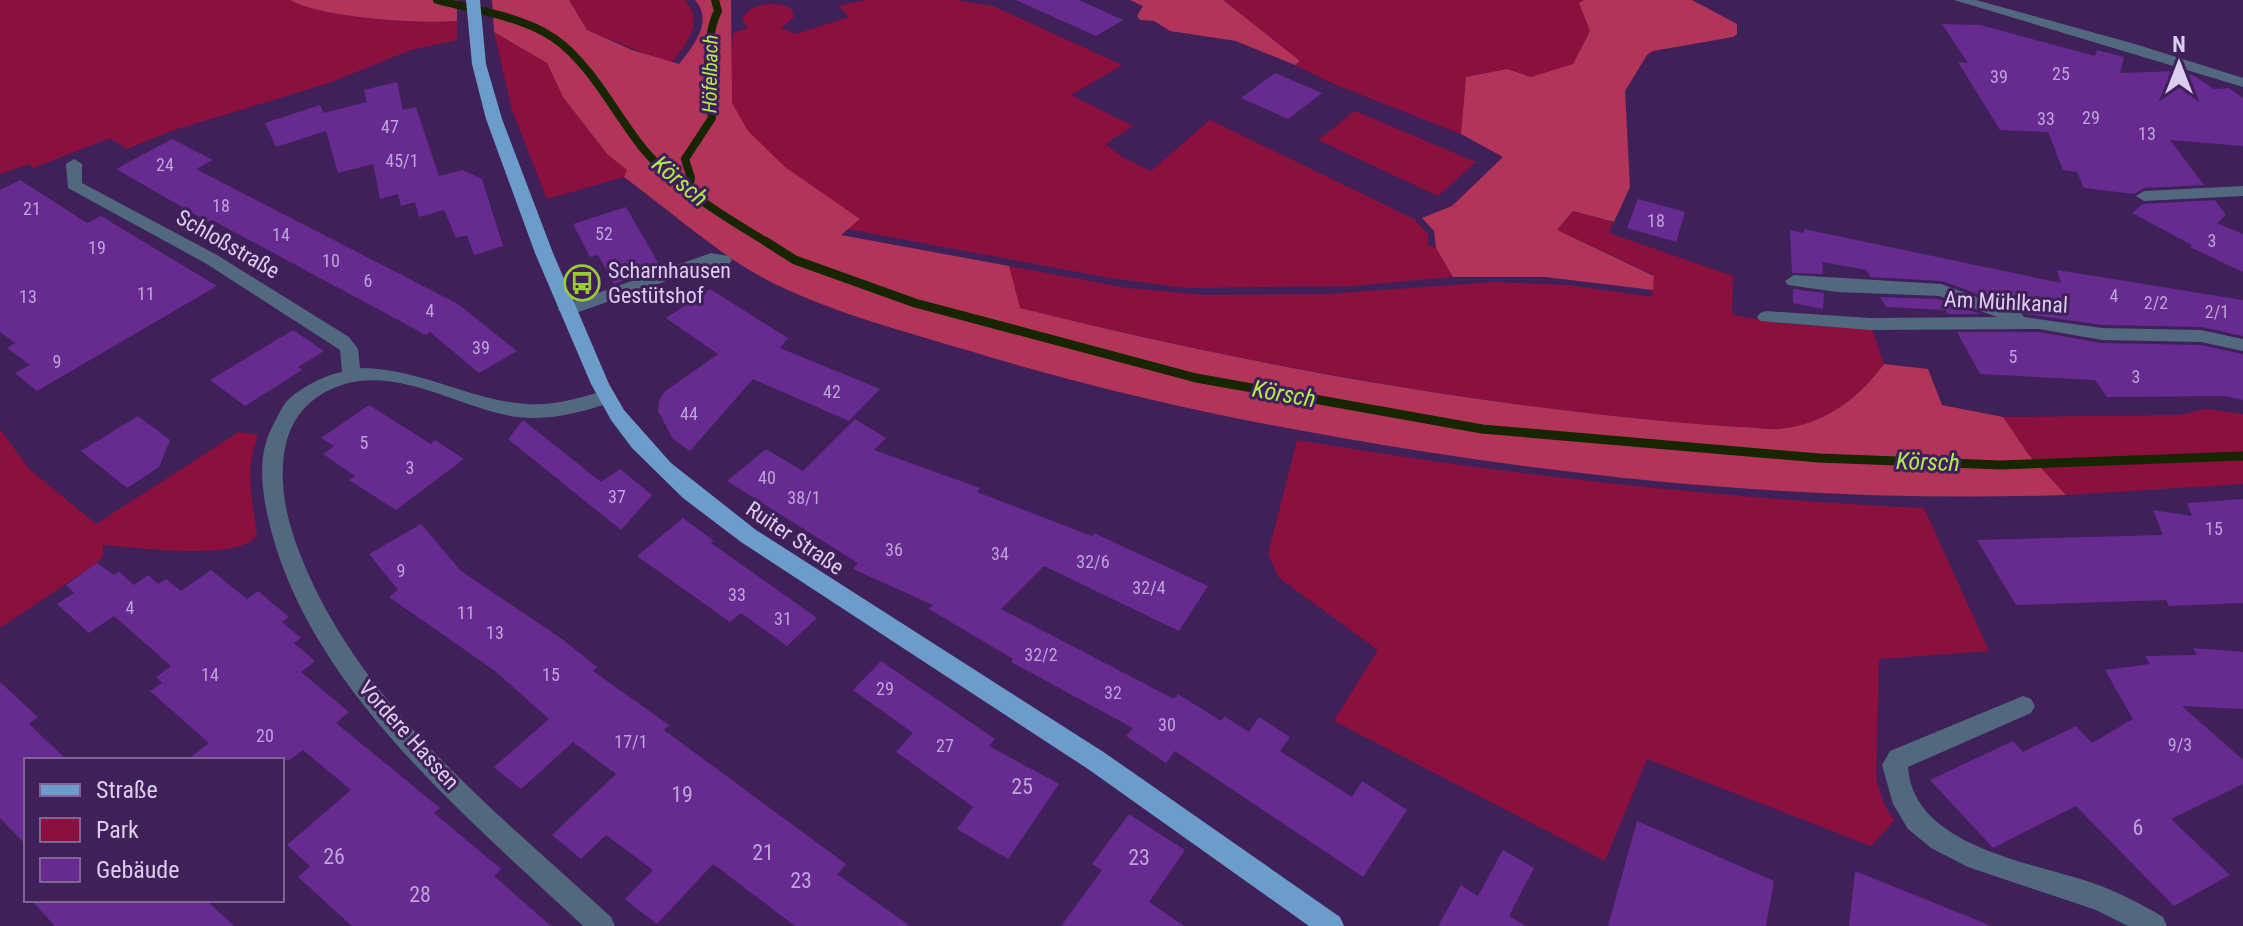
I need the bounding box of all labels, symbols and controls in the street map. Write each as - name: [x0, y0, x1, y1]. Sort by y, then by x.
- north arrow: [2139, 24, 2219, 104]
- text: N: [2172, 32, 2186, 57]
- water label: Höfelbach: [697, 35, 723, 113]
- house number: 25: [2052, 63, 2070, 84]
- house number: 39: [1990, 66, 2008, 87]
- house number: 29: [2082, 107, 2100, 128]
- house number: 33: [2037, 108, 2055, 129]
- house number: 47: [381, 116, 399, 137]
- house number: 13: [2138, 123, 2156, 144]
- house number: 45/1: [385, 150, 419, 171]
- water label: Körsch: [647, 150, 713, 212]
- house number: 24: [156, 154, 174, 175]
- house number: 18: [212, 195, 230, 216]
- house number: 21: [23, 198, 41, 219]
- street label: Schloßstraße: [172, 204, 284, 284]
- house number: 18: [1647, 210, 1665, 231]
- house number: 52: [595, 223, 613, 244]
- house number: 14: [272, 224, 290, 245]
- house number: 3: [2208, 230, 2216, 251]
- house number: 19: [88, 237, 106, 258]
- house number: 10: [322, 250, 340, 271]
- place label: Scharnhausen Gestütshof: [608, 258, 731, 308]
- bus stop icon: Scharnhausen Gestütshof: [563, 264, 601, 302]
- house number: 6: [364, 270, 372, 291]
- house number: 11: [137, 283, 155, 304]
- house number: 4: [2110, 285, 2119, 306]
- house number: 13: [19, 286, 37, 307]
- street label: Am Mühlkanal: [1943, 286, 2069, 318]
- house number: 2/2: [2144, 292, 2168, 313]
- house number: 4: [426, 300, 435, 321]
- house number: 2/1: [2205, 301, 2229, 322]
- house number: 39: [472, 337, 490, 358]
- house number: 5: [2009, 346, 2018, 367]
- house number: 9: [53, 351, 61, 372]
- house number: 3: [2132, 366, 2140, 387]
- water label: Körsch: [1250, 375, 1318, 413]
- house number: 42: [823, 381, 841, 402]
- house number: 44: [680, 403, 698, 424]
- house number: 5: [360, 432, 369, 453]
- water label: Körsch: [1896, 447, 1960, 477]
- house number: 3: [406, 457, 414, 478]
- house number: 40: [758, 467, 776, 488]
- house number: 37: [608, 486, 626, 507]
- house number: 38/1: [787, 487, 821, 508]
- street label: Ruiter Straße: [741, 496, 849, 580]
- house number: 15: [2205, 518, 2223, 539]
- house number: 36: [885, 539, 903, 560]
- house number: 34: [991, 543, 1009, 564]
- house number: 32/6: [1076, 551, 1110, 572]
- house number: 9: [397, 560, 405, 581]
- house number: 32/4: [1132, 577, 1166, 598]
- house number: 33: [728, 584, 746, 605]
- house number: 4: [126, 597, 135, 618]
- house number: 11: [457, 602, 475, 623]
- house number: 31: [774, 608, 792, 629]
- house number: 13: [486, 622, 504, 643]
- house number: 32/2: [1024, 644, 1058, 665]
- house number: 14: [201, 664, 219, 685]
- house number: 15: [542, 664, 560, 685]
- street label: Vordere Hassen: [354, 675, 464, 795]
- house number: 29: [876, 678, 894, 699]
- house number: 32: [1104, 682, 1122, 703]
- house number: 30: [1158, 714, 1176, 735]
- house number: 20: [256, 725, 274, 746]
- house number: 17/1: [614, 731, 648, 752]
- house number: 9/3: [2168, 734, 2192, 755]
- house number: 27: [936, 735, 954, 756]
- legend: [24, 758, 284, 902]
- house number: 25: [1011, 774, 1033, 799]
- text: Straße: [96, 776, 158, 804]
- house number: 19: [671, 782, 693, 807]
- house number: 6: [2133, 815, 2143, 840]
- text: Park: [96, 816, 139, 844]
- house number: 21: [752, 840, 774, 865]
- house number: 26: [323, 844, 345, 869]
- house number: 23: [1128, 845, 1150, 870]
- text: Gebäude: [96, 856, 180, 884]
- house number: 23: [790, 868, 812, 893]
- house number: 28: [409, 882, 431, 907]

